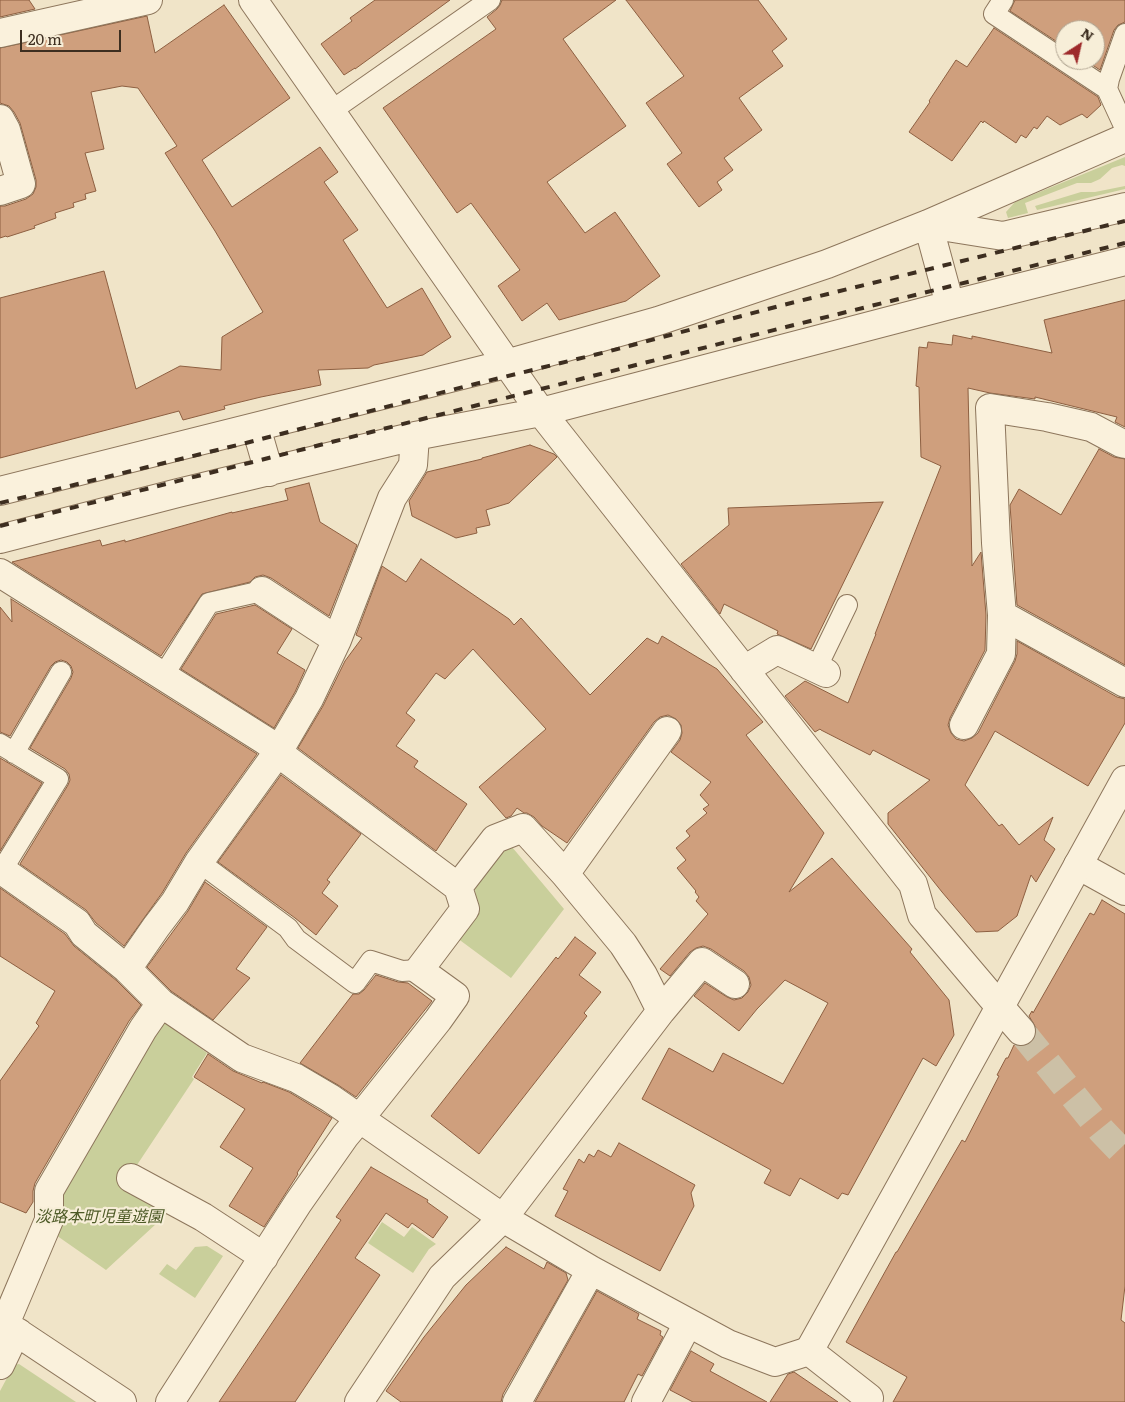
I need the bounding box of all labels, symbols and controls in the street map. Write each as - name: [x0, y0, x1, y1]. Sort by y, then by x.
- scale bar: [22, 20, 124, 52]
- north arrow: [1055, 20, 1105, 70]
- text: N: [1077, 22, 1099, 45]
- text: 20 m: [28, 27, 62, 50]
- park label: 淡路本町児童遊園: [35, 1207, 163, 1227]

